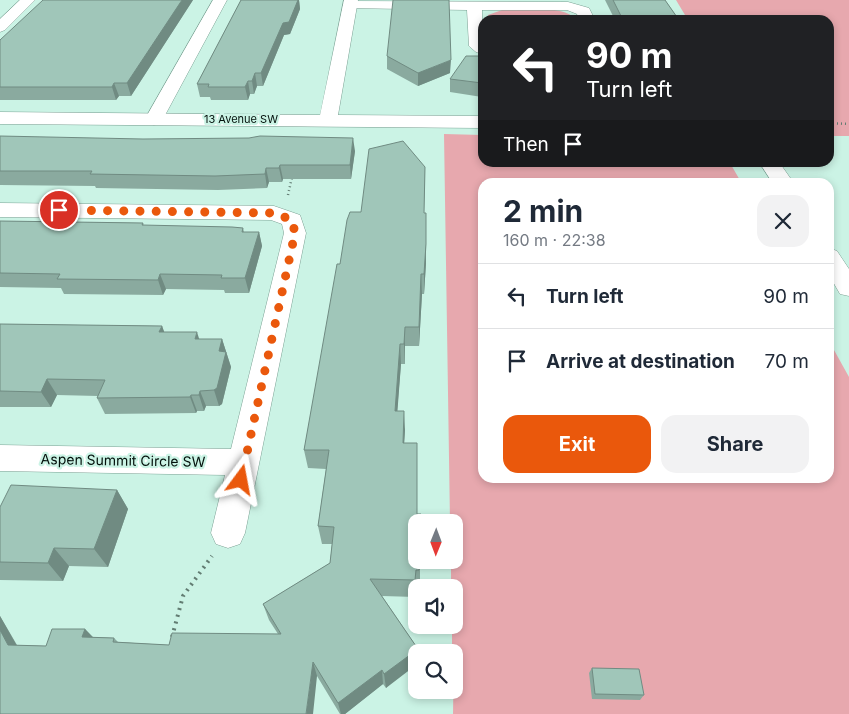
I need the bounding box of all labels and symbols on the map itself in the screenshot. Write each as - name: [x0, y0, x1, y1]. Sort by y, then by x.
- street label: 13 Avenue SW: [204, 112, 278, 126]
- pin: [38, 189, 80, 231]
- street label: Aspen Summit Circle SW: [41, 450, 206, 470]
- position arrow: [214, 453, 266, 505]
- north arrow: [408, 514, 462, 569]

